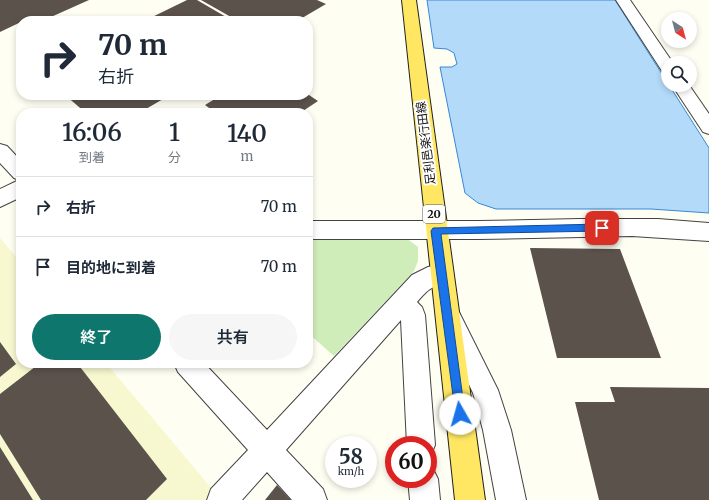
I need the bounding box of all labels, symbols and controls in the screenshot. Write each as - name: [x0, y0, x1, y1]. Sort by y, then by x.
- north arrow: [661, 12, 697, 48]
- map controls: [661, 12, 697, 92]
- text: 70 m: [98, 27, 167, 63]
- icon: right: [32, 32, 84, 84]
- button: search: [661, 56, 697, 92]
- text: 右折: [98, 65, 134, 88]
- street label: 足利邑楽行田線: [413, 100, 438, 186]
- text: 16:06: [62, 117, 122, 148]
- text: 1: [169, 117, 180, 148]
- text: 140: [227, 118, 267, 149]
- text: m: [240, 148, 253, 165]
- text: 到着: [79, 149, 105, 166]
- text: 分: [168, 149, 181, 166]
- icon: right: [32, 196, 54, 218]
- text: 70 m: [261, 197, 297, 216]
- text: 右折: [66, 198, 96, 217]
- road number: 20: [423, 205, 445, 223]
- pin: [585, 211, 619, 245]
- icon: arrive: [591, 217, 613, 239]
- icon: arrive: [32, 256, 54, 278]
- text: 70 m: [261, 257, 297, 276]
- text: 目的地に到着: [66, 258, 156, 277]
- button: 終了: [32, 314, 161, 360]
- button: 共有: [169, 314, 297, 360]
- position arrow: [439, 393, 481, 435]
- speed limit sign: 60: [385, 436, 437, 488]
- text: 58: [339, 444, 363, 469]
- text: km/h: [338, 465, 364, 478]

